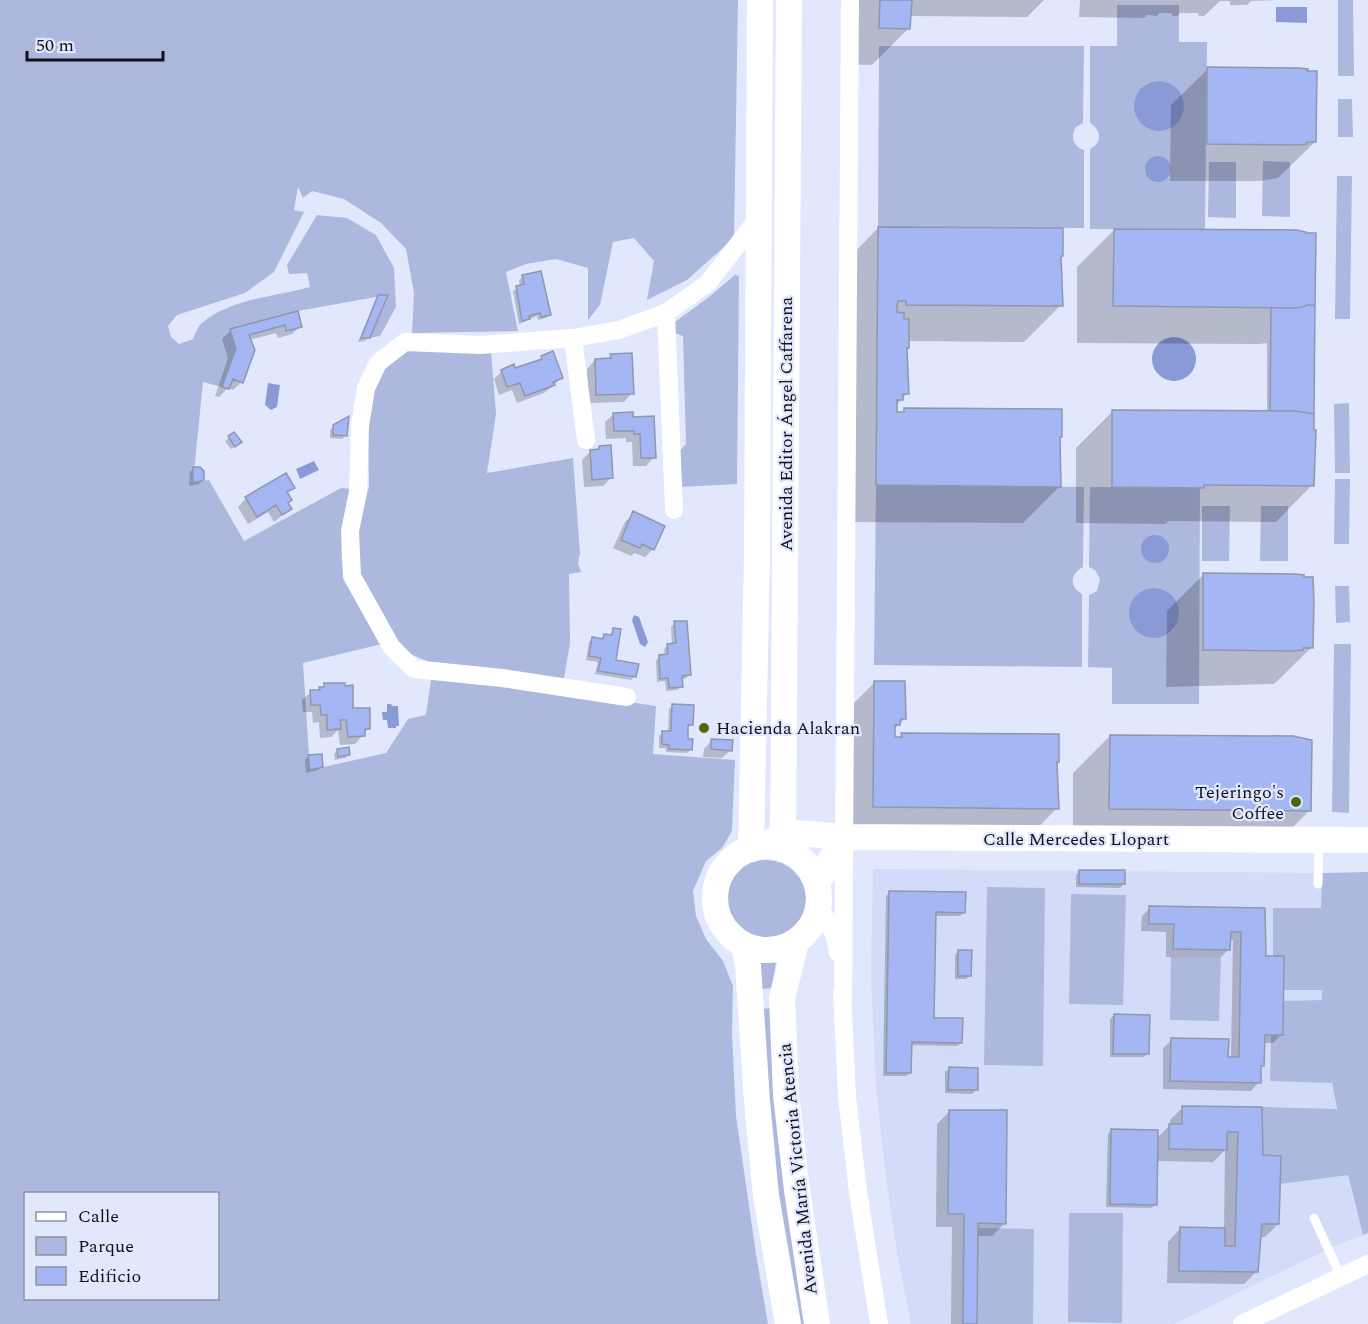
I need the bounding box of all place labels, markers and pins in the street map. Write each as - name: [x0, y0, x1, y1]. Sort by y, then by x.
- place label: Hacienda Alakran: [716, 715, 860, 742]
- marker: Hacienda Alakran: [697, 721, 711, 735]
- place label: Tejeringo's Coffee: [1195, 779, 1284, 827]
- marker: Tejeringo's Coffee: [1289, 795, 1303, 809]

